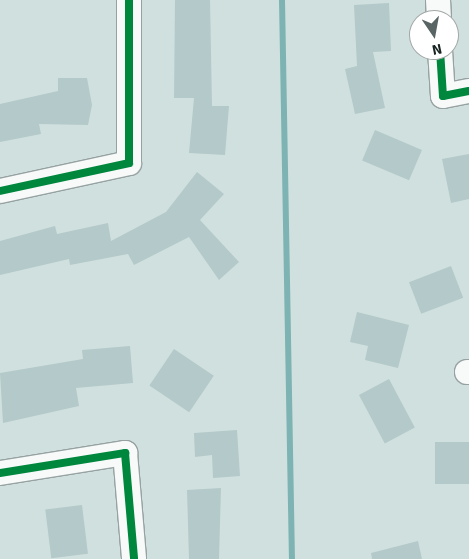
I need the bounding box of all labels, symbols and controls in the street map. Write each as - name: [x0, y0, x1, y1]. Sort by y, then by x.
- north arrow: [409, 10, 459, 60]
- text: N: [430, 40, 444, 59]

